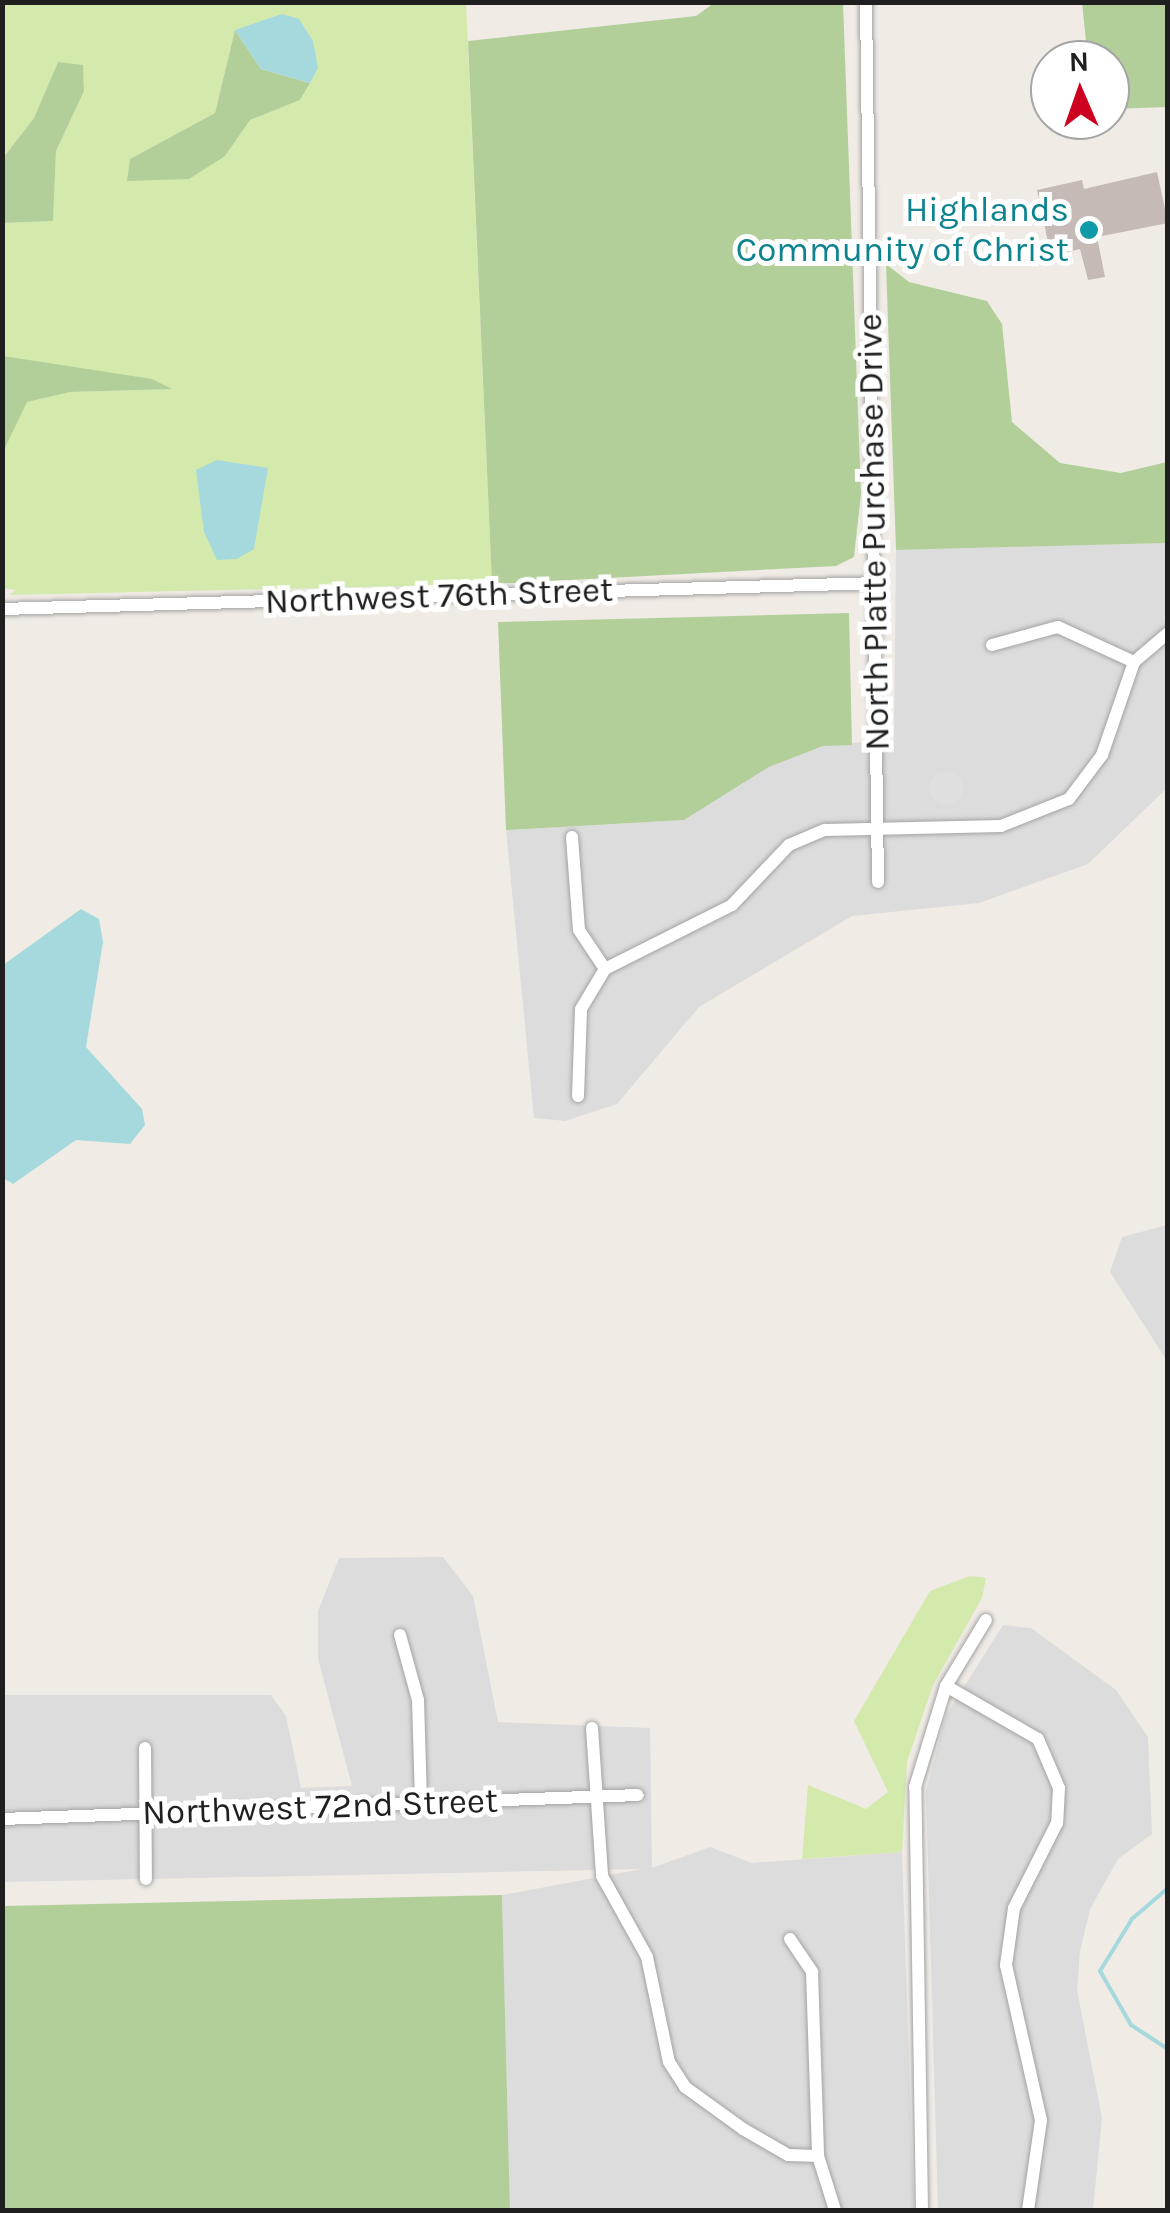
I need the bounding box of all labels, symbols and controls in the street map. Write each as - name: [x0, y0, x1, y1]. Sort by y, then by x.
- north arrow: [1030, 40, 1130, 140]
- text: N: [1068, 45, 1090, 78]
- place label: Highlands Community of Christ: [736, 189, 1069, 271]
- marker: Highlands Community of Christ: [1078, 219, 1100, 241]
- street label: North Platte Purchase Drive: [849, 313, 899, 751]
- street label: Northwest 76th Street: [264, 569, 614, 623]
- street label: Northwest 72nd Street: [141, 1780, 499, 1834]

